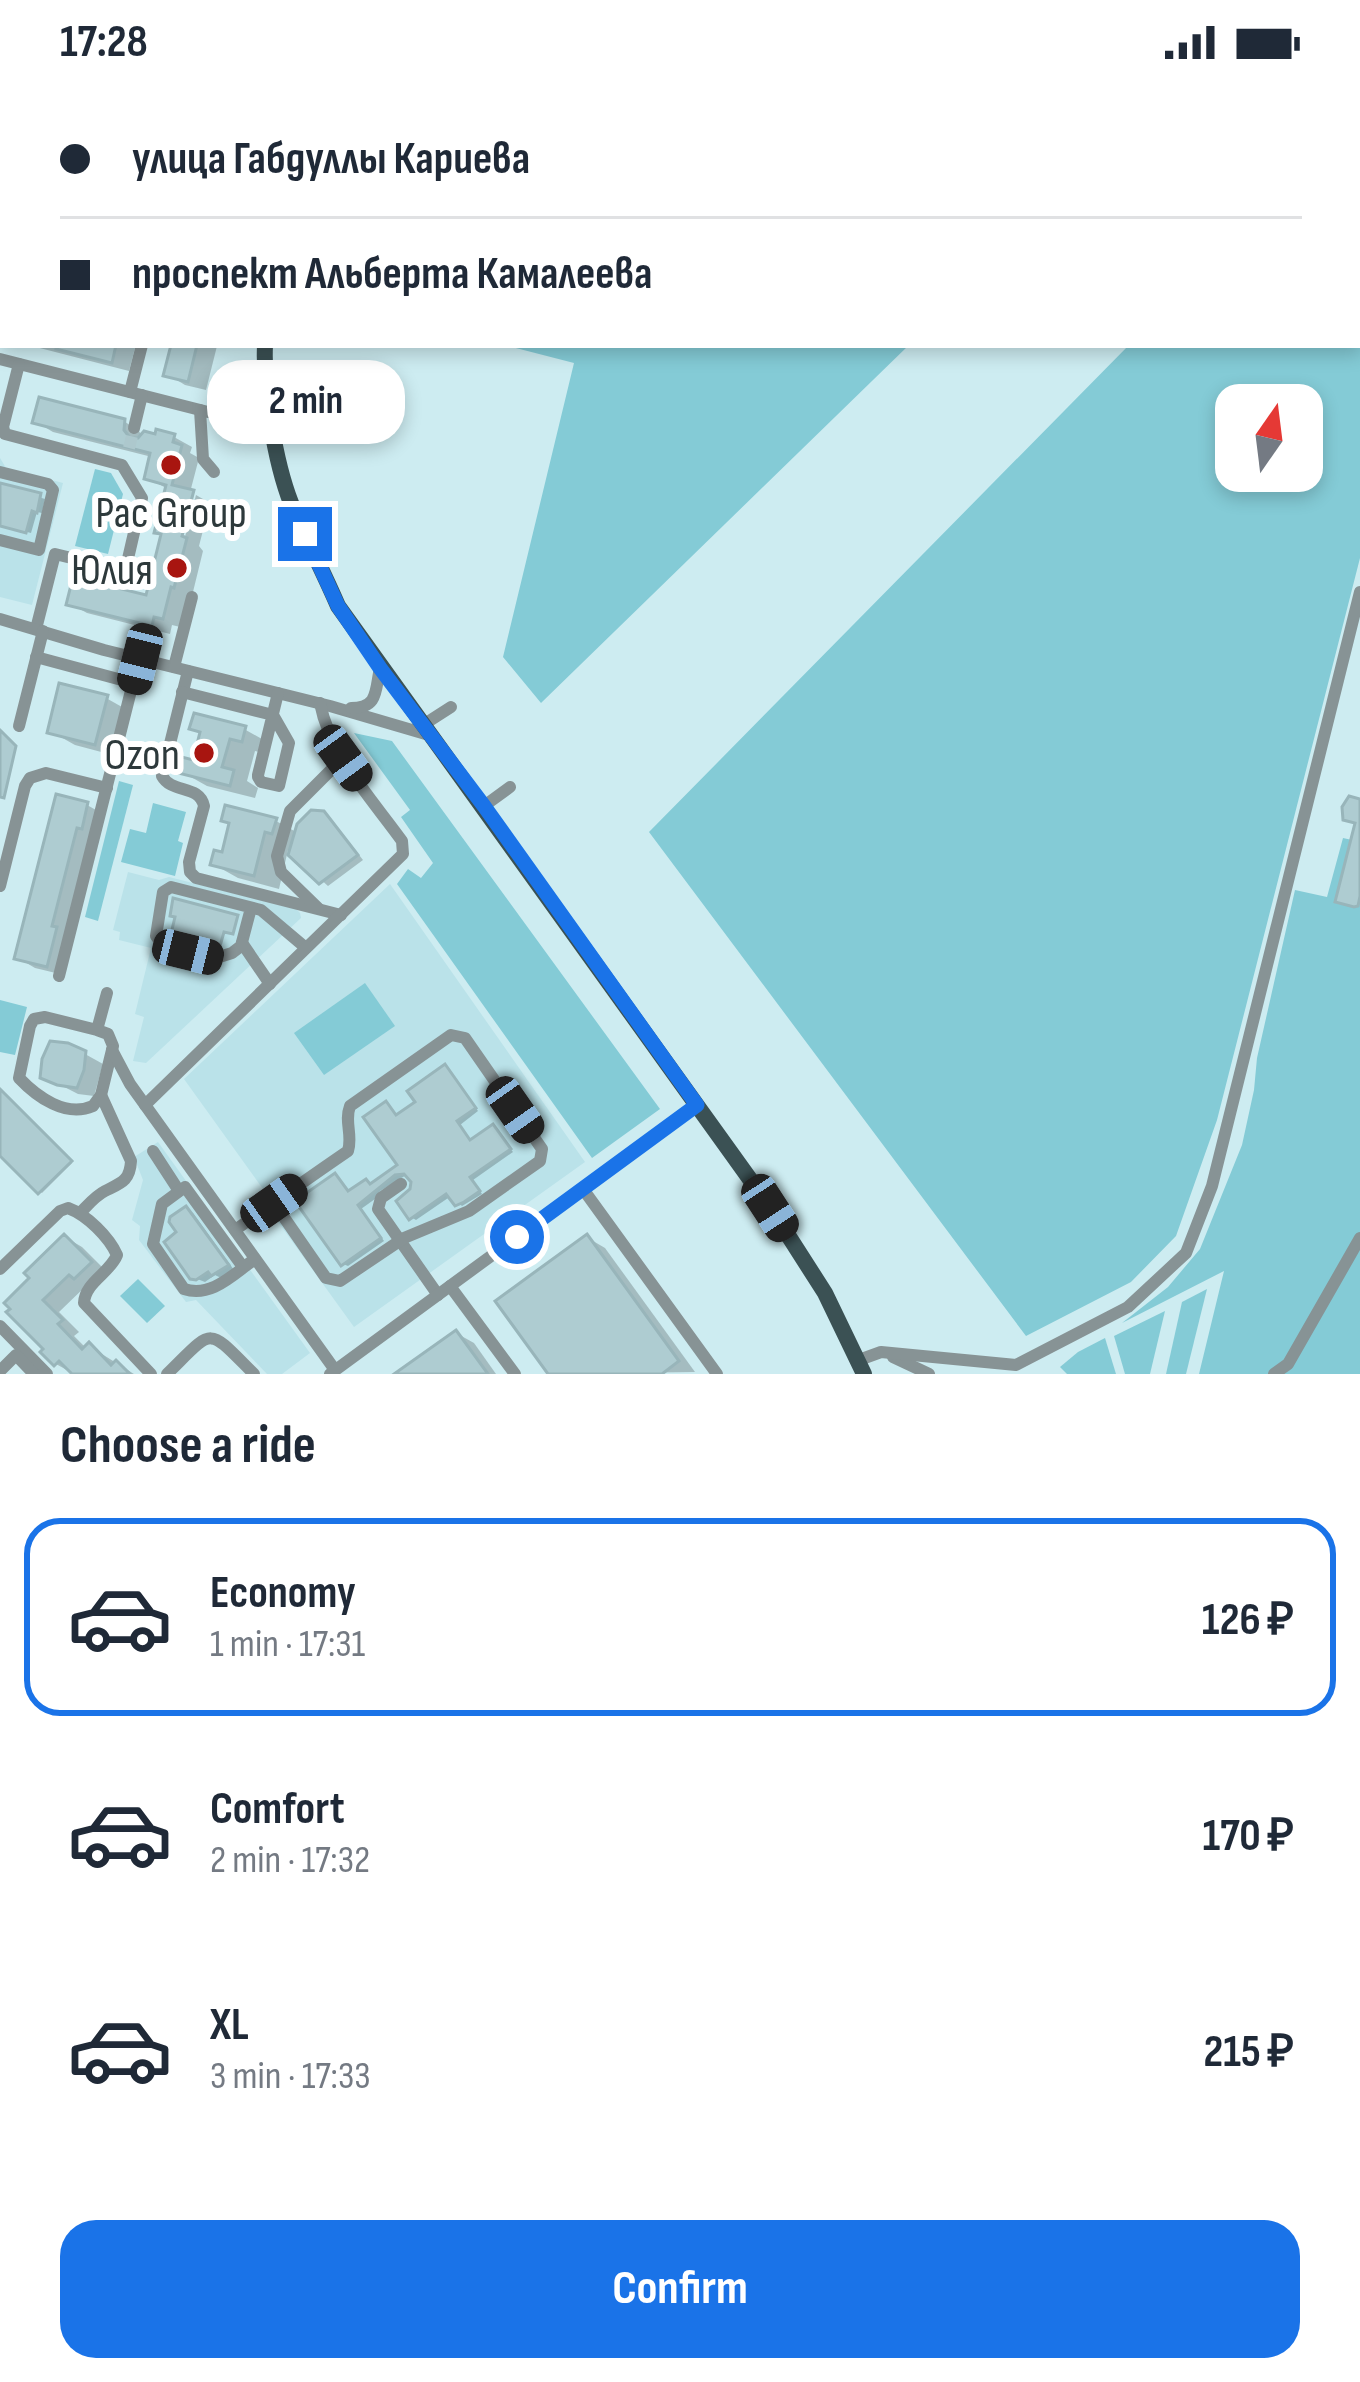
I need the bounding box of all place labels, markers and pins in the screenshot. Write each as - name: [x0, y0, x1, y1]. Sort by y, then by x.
- marker: Pac Group: [158, 452, 184, 478]
- place label: Pac Group: [95, 486, 247, 541]
- place label: Юлия: [71, 543, 153, 598]
- marker: Юлия: [164, 555, 190, 581]
- place label: Ozon: [104, 728, 180, 783]
- marker: Ozon: [191, 740, 217, 766]

